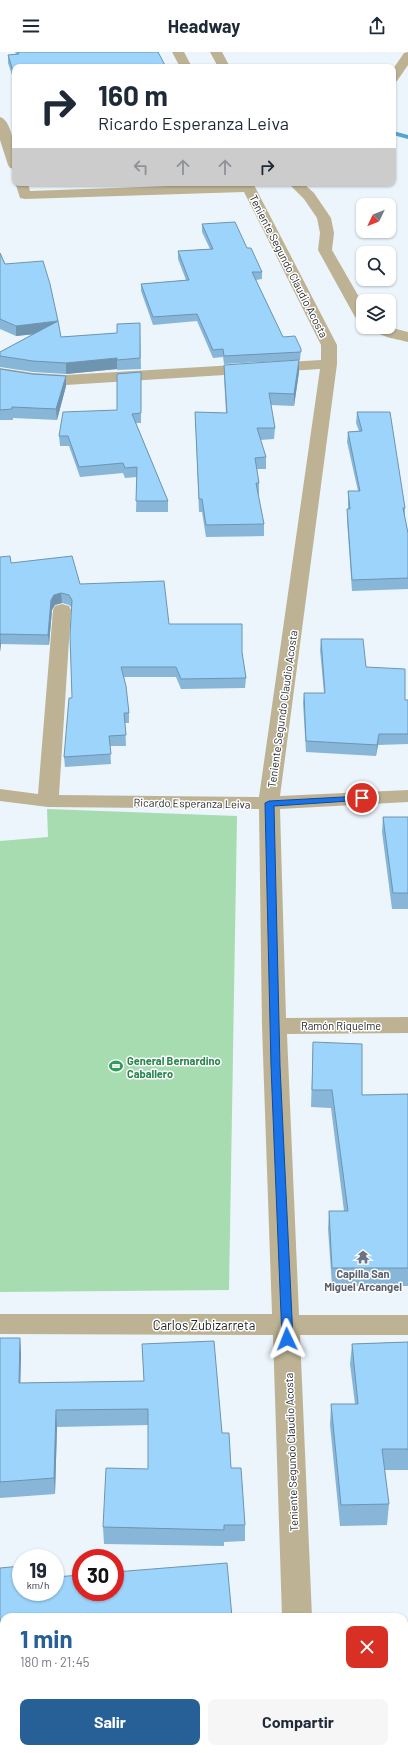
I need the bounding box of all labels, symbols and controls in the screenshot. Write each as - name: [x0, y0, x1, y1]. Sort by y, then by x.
- icon: menu: [20, 15, 42, 37]
- text: Headway: [168, 15, 240, 37]
- icon: share: [366, 15, 388, 37]
- text: 160 m: [98, 78, 168, 112]
- icon: right: [32, 80, 84, 132]
- text: Ricardo Esperanza Leiva: [98, 112, 289, 134]
- icon: left: [130, 156, 152, 178]
- icon: ahead: [172, 156, 194, 178]
- icon: ahead: [214, 156, 236, 178]
- icon: right: [256, 156, 278, 178]
- street label: Teniente Segundo Claudio Acosta: [247, 192, 331, 340]
- north arrow: [356, 198, 396, 238]
- map controls: [356, 198, 396, 334]
- button: search: [356, 246, 396, 286]
- button: layers: [356, 294, 396, 334]
- street label: Teniente Segundo Claudio Acosta: [265, 629, 299, 789]
- pin: [345, 781, 379, 815]
- icon: arrive: [351, 787, 373, 809]
- street label: Ricardo Esperanza Leiva: [134, 795, 250, 811]
- street label: Ramón Riquelme: [301, 1019, 381, 1032]
- place label: General Bernardino Caballero: [127, 1054, 221, 1080]
- sports icon: General Bernardino Caballero: [108, 1058, 124, 1074]
- temple icon: Capilla San Miguel Arcangel: [355, 1249, 371, 1265]
- place label: Capilla San Miguel Arcangel: [324, 1267, 402, 1293]
- street label: Carlos Zubizarreta: [153, 1317, 255, 1333]
- position arrow: [266, 1318, 308, 1360]
- street label: Teniente Segundo Claudio Acosta: [282, 1372, 300, 1532]
- speed limit sign: 30: [72, 1549, 124, 1601]
- text: 19: [29, 1558, 47, 1582]
- text: km/h: [27, 1579, 49, 1591]
- text: 1 min: [20, 1624, 73, 1653]
- button: close: [346, 1626, 388, 1668]
- text: 180 m · 21:45: [20, 1654, 90, 1670]
- button: Salir: [20, 1699, 200, 1745]
- button: Compartir: [208, 1699, 388, 1745]

